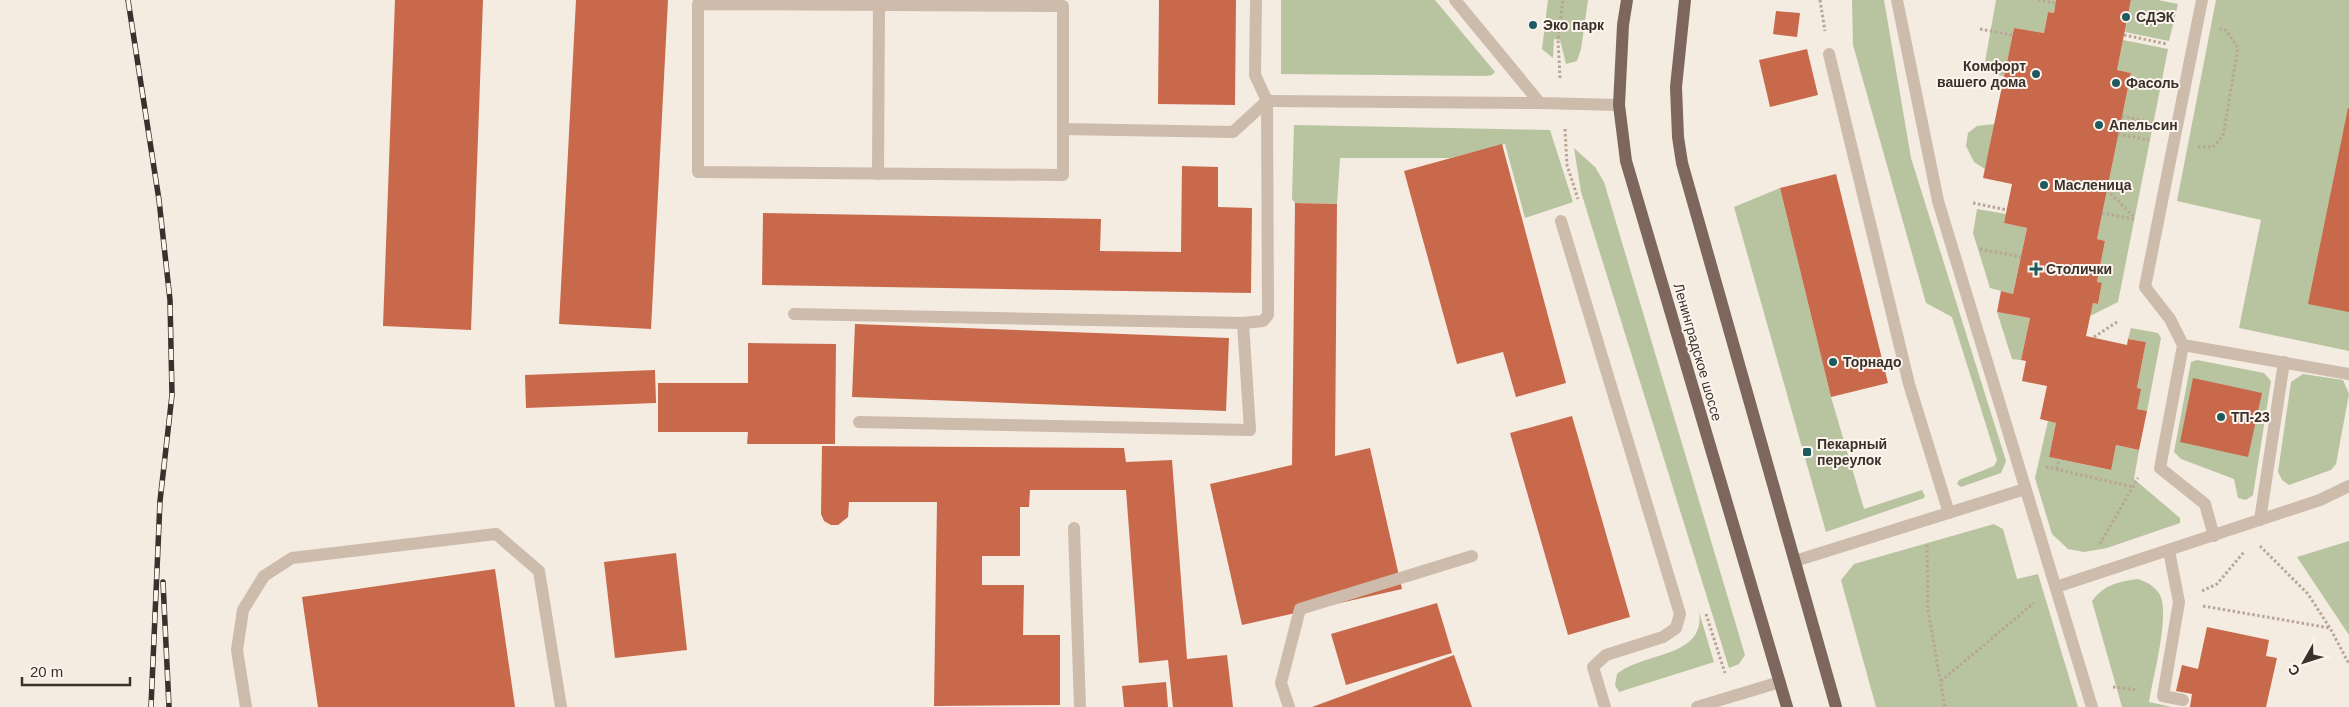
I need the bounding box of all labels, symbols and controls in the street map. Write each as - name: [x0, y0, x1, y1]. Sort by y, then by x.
- place label: СДЭК: [2136, 9, 2175, 25]
- marker: СДЭК: [2120, 11, 2132, 23]
- place label: Эко парк: [1543, 17, 1605, 33]
- marker: Эко парк: [1527, 19, 1539, 31]
- place label: Комфорт вашего дома: [1937, 58, 2026, 90]
- marker: Комфорт вашего дома: [2030, 68, 2042, 80]
- place label: Фасоль: [2126, 75, 2180, 91]
- marker: Фасоль: [2110, 77, 2122, 89]
- place label: Апельсин: [2109, 117, 2178, 133]
- marker: Апельсин: [2093, 119, 2105, 131]
- place label: Масленица: [2054, 177, 2132, 193]
- marker: Масленица: [2038, 179, 2050, 191]
- place label: Столички: [2046, 261, 2112, 277]
- marker: Столички: [2030, 263, 2042, 275]
- street label: Ленинградское шоссе: [1671, 281, 1725, 423]
- place label: Торнадо: [1843, 354, 1901, 370]
- marker: Торнадо: [1827, 356, 1839, 368]
- place label: ТП-23: [2231, 409, 2270, 425]
- marker: ТП-23: [2215, 411, 2227, 423]
- place label: Пекарный переулок: [1817, 436, 1887, 468]
- marker: Пекарный переулок: [1801, 446, 1813, 458]
- north arrow: [2279, 637, 2329, 687]
- scale bar: [22, 654, 130, 686]
- text: С: [2284, 661, 2303, 679]
- text: 20 m: [30, 663, 63, 680]

